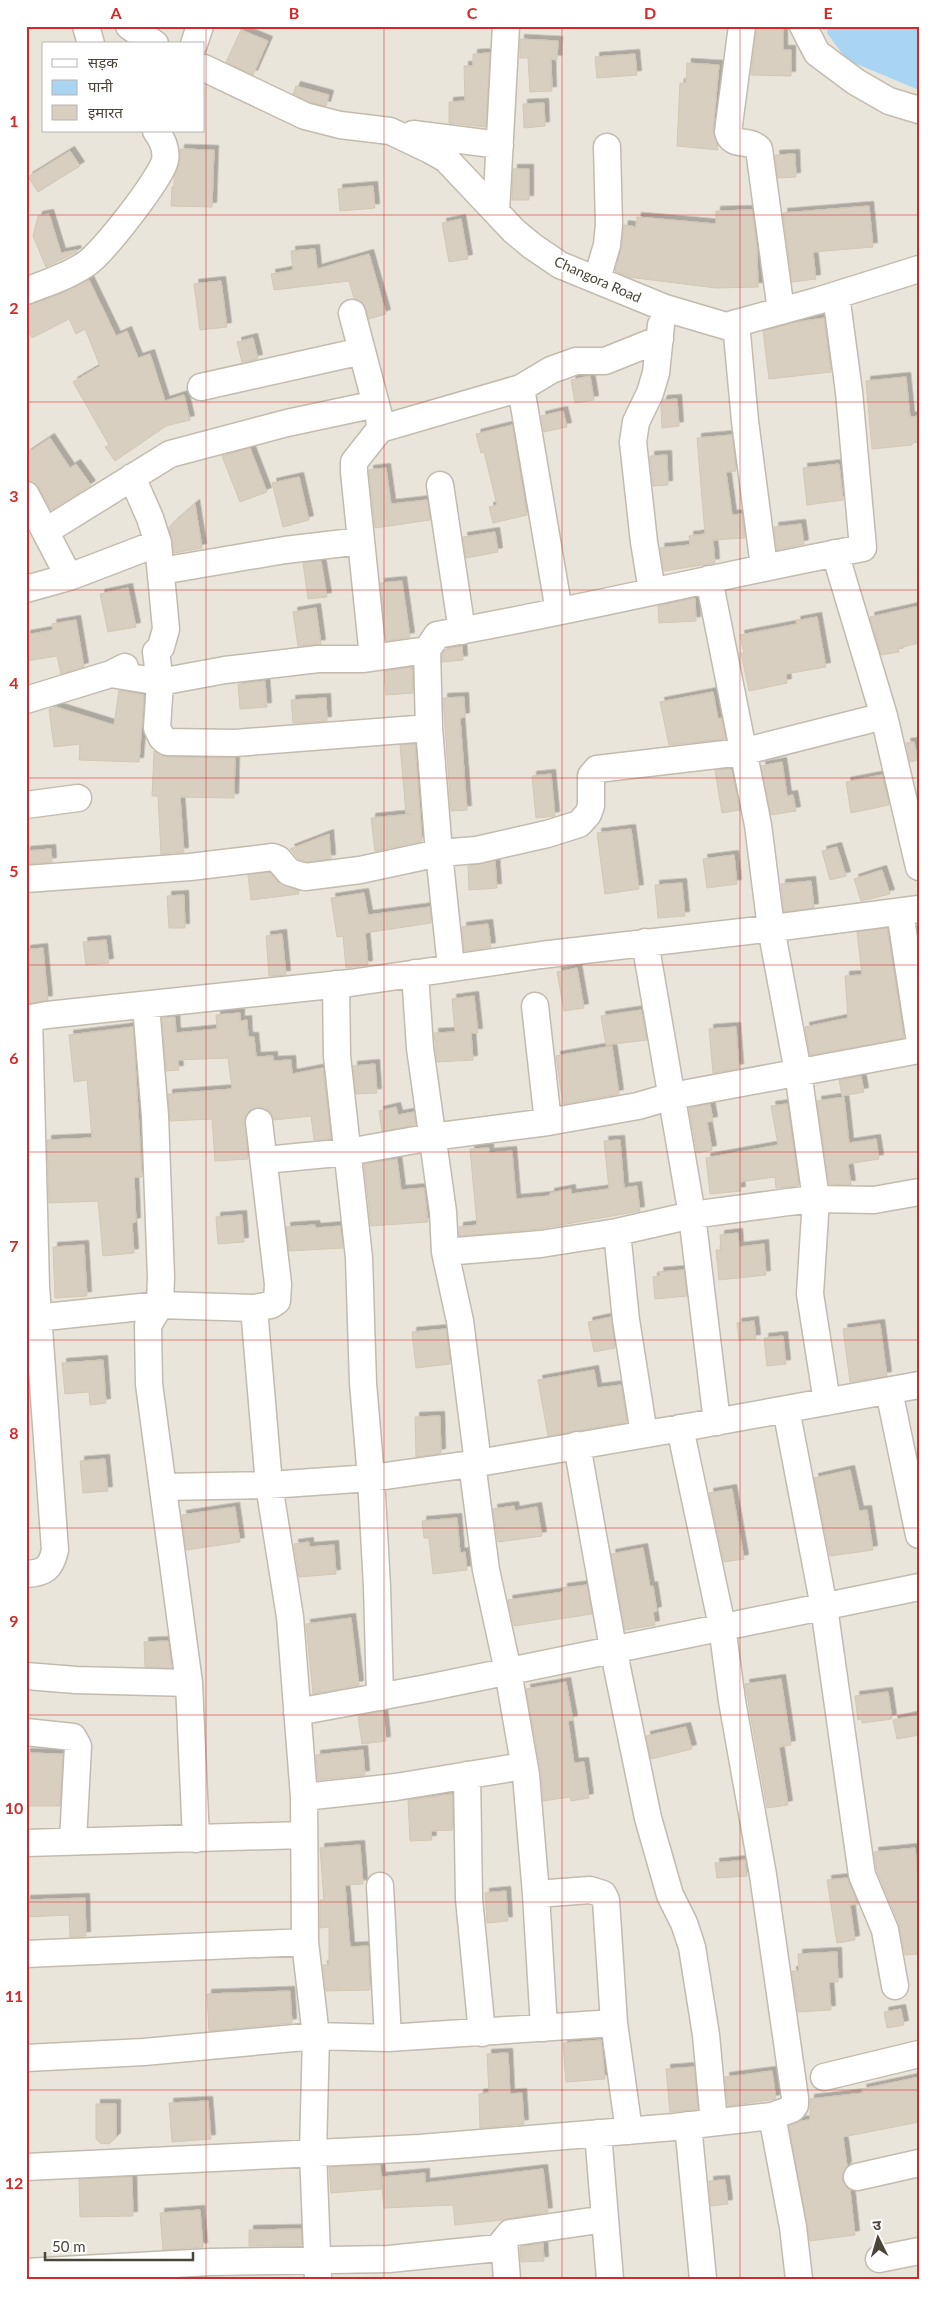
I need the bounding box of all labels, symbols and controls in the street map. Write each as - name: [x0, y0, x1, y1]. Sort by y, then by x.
- text: A: [109, 3, 122, 22]
- text: B: [289, 3, 299, 22]
- text: C: [467, 3, 478, 22]
- text: D: [644, 3, 656, 22]
- text: E: [823, 3, 833, 22]
- legend: [42, 42, 205, 132]
- text: सड़क: [88, 53, 118, 71]
- text: पानी: [88, 77, 114, 95]
- text: इमारत: [88, 103, 123, 121]
- text: 1: [9, 111, 19, 130]
- street label: Changora Road: [552, 252, 644, 306]
- text: 2: [9, 298, 19, 317]
- text: 3: [9, 486, 19, 505]
- text: 4: [9, 673, 19, 692]
- text: 5: [9, 861, 19, 880]
- text: 6: [9, 1048, 19, 1067]
- text: 7: [9, 1236, 19, 1255]
- text: 8: [9, 1423, 19, 1442]
- text: 9: [9, 1611, 19, 1630]
- text: 10: [5, 1798, 23, 1817]
- text: 11: [5, 1986, 23, 2005]
- text: 12: [5, 2173, 23, 2192]
- north arrow: [852, 2212, 902, 2262]
- text: उ: [872, 2216, 882, 2233]
- scale bar: [45, 2230, 192, 2262]
- text: 50 m: [52, 2237, 86, 2255]

